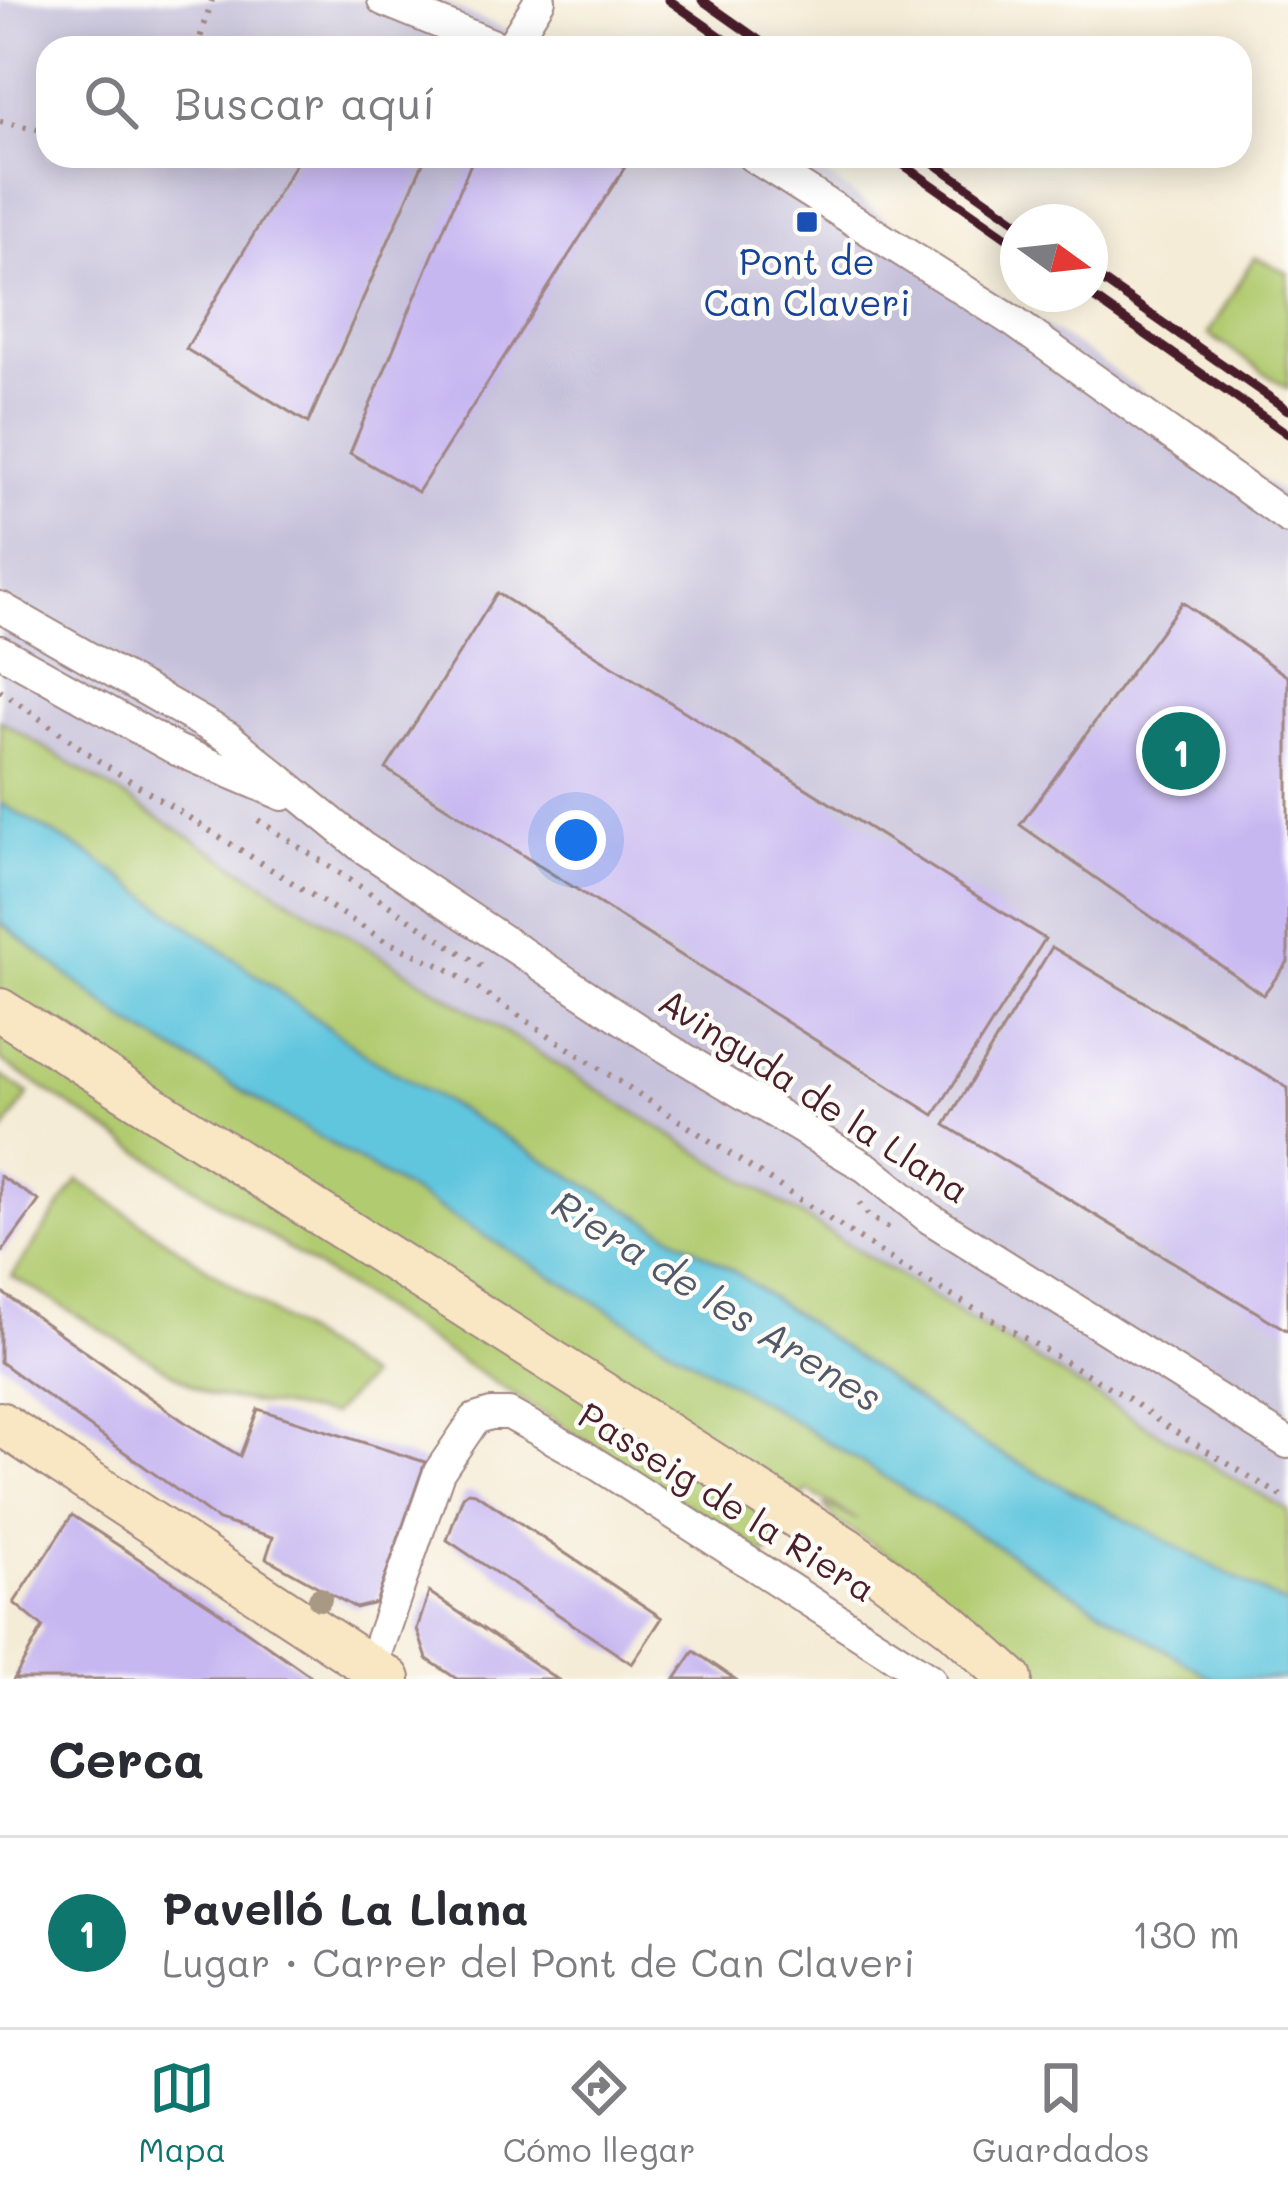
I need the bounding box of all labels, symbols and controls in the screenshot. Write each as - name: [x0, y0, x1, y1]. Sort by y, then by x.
- search box: [36, 36, 1252, 168]
- icon: search: [78, 69, 144, 135]
- text: Buscar aquí: [174, 73, 436, 131]
- north arrow: [1000, 204, 1108, 312]
- marker: Pont de Can Claveri: [794, 209, 820, 235]
- place label: Pont de Can Claveri: [703, 237, 911, 325]
- pin: 1: [1142, 706, 1220, 796]
- your location: [546, 810, 606, 870]
- street label: Avinguda de la Llana: [651, 977, 979, 1213]
- water label: Riera de les Arenes: [543, 1178, 892, 1422]
- street label: Passeig de la Riera: [570, 1390, 885, 1611]
- text: Cerca: [48, 1724, 205, 1791]
- text: Pavelló La Llana: [162, 1878, 529, 1936]
- text: 1: [78, 1907, 96, 1958]
- text: 130 m: [1132, 1907, 1240, 1958]
- text: Lugar · Carrer del Pont de Can Claveri: [162, 1936, 915, 1987]
- tab: Mapa: [138, 2055, 226, 2170]
- tab: Cómo llegar: [503, 2055, 695, 2170]
- tab: Guardados: [972, 2055, 1150, 2170]

